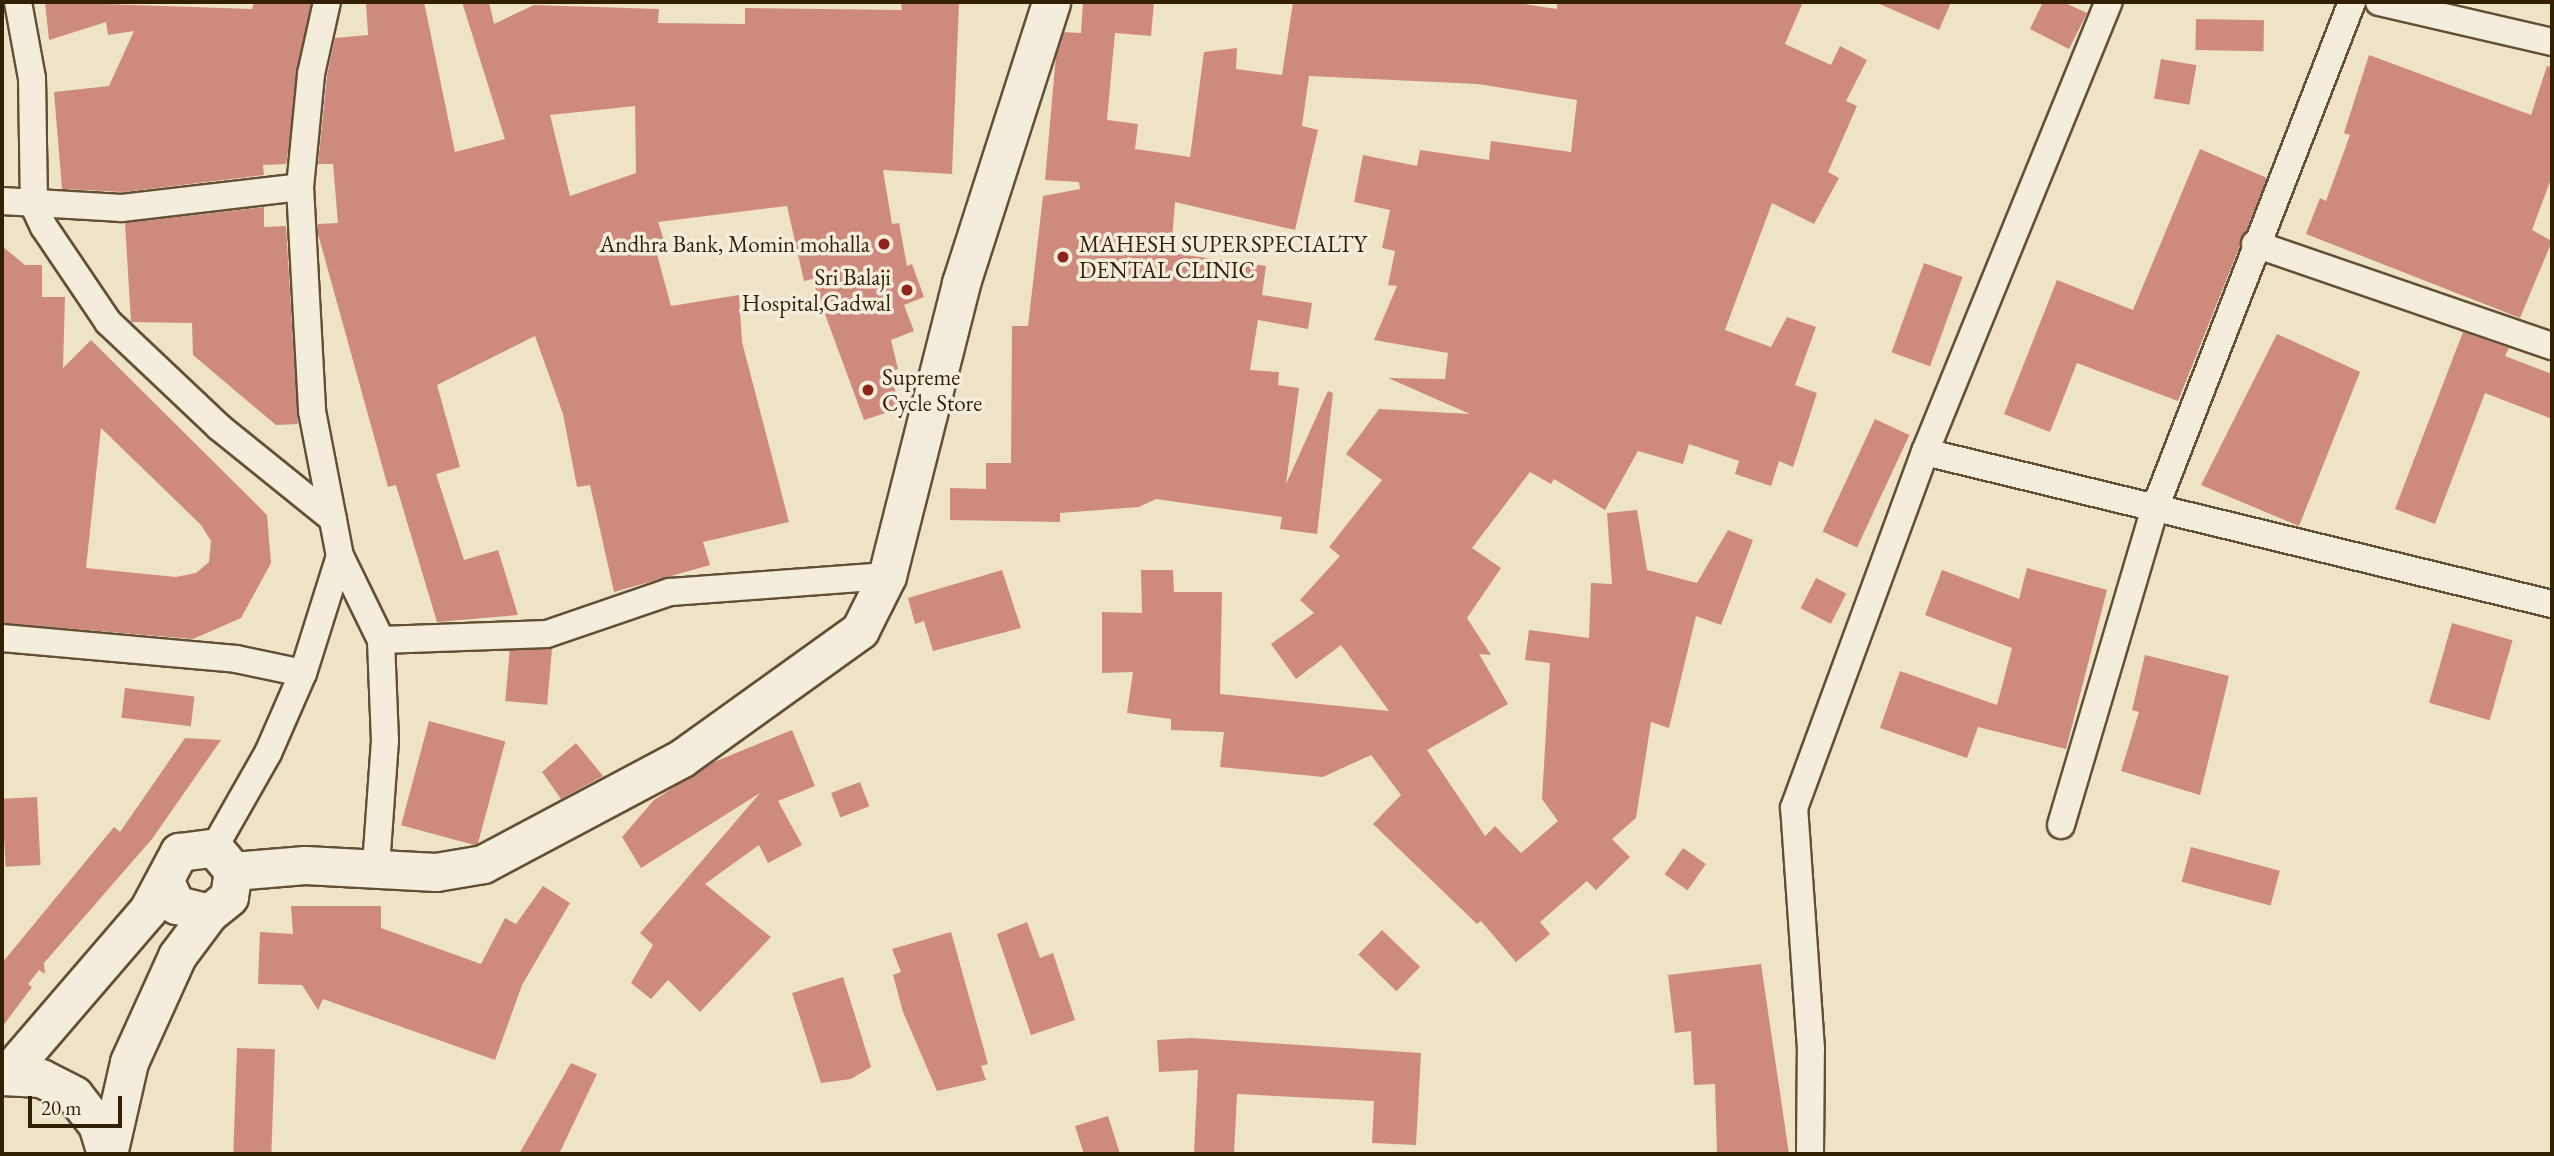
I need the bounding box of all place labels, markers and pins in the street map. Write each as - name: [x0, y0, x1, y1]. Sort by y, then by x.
- place label: Andhra Bank, Momin mohalla: [599, 230, 870, 258]
- place label: MAHESH SUPERSPECIALTY DENTAL CLINIC: [1079, 230, 1367, 284]
- marker: Andhra Bank, Momin mohalla: [876, 236, 892, 252]
- marker: MAHESH SUPERSPECIALTY DENTAL CLINIC: [1053, 247, 1073, 267]
- place label: Sri Balaji Hospital,Gadwal: [742, 263, 891, 317]
- marker: Sri Balaji Hospital,Gadwal: [897, 280, 917, 300]
- place label: Supreme Cycle Store: [882, 363, 982, 417]
- marker: Supreme Cycle Store: [860, 382, 876, 398]

